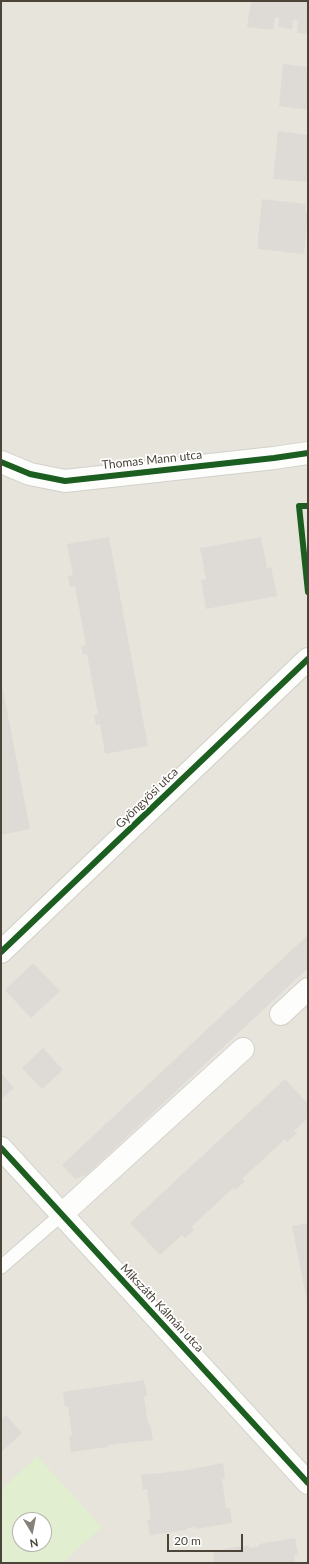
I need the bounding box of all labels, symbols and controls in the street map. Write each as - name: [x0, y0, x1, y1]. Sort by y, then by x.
- street label: Thomas Mann utca: [101, 448, 203, 472]
- street label: Gyöngyösi utca: [113, 765, 181, 831]
- street label: Mikszáth Kálmán utca: [117, 1261, 207, 1355]
- north arrow: [12, 1512, 52, 1552]
- scale bar: [169, 1526, 245, 1552]
- text: 20 m: [174, 1533, 201, 1548]
- text: N: [29, 1536, 39, 1550]

